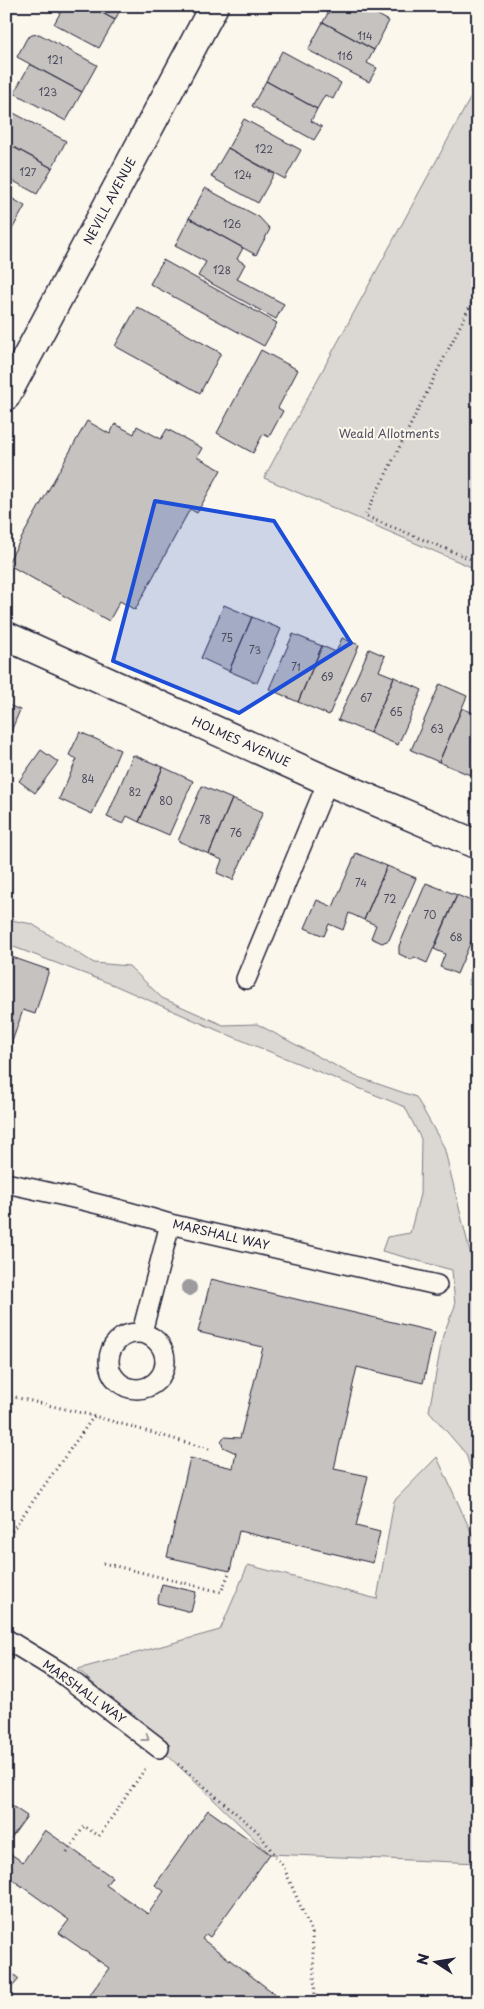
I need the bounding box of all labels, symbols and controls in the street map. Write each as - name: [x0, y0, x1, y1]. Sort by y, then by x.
- house number: 114: [358, 28, 373, 43]
- house number: 116: [337, 48, 353, 63]
- house number: 121: [47, 52, 63, 67]
- house number: 123: [39, 84, 57, 99]
- house number: 122: [255, 141, 273, 156]
- street label: NEVILL AVENUE: [78, 154, 140, 247]
- house number: 127: [20, 164, 37, 179]
- house number: 124: [234, 167, 252, 182]
- house number: 126: [223, 216, 241, 231]
- house number: 128: [213, 262, 231, 277]
- park label: Weald Allotments: [339, 424, 440, 442]
- house number: 75: [221, 630, 233, 645]
- house number: 73: [249, 642, 261, 657]
- house number: 71: [291, 659, 301, 674]
- house number: 69: [321, 669, 333, 684]
- house number: 67: [360, 690, 372, 705]
- house number: 65: [389, 704, 403, 719]
- street label: HOLMES AVENUE: [189, 711, 293, 771]
- house number: 63: [430, 721, 444, 736]
- house number: 84: [82, 771, 95, 786]
- house number: 82: [129, 784, 141, 799]
- house number: 80: [159, 793, 173, 808]
- house number: 78: [199, 812, 211, 827]
- house number: 76: [230, 825, 242, 840]
- house number: 74: [355, 875, 367, 890]
- house number: 72: [384, 891, 396, 906]
- house number: 70: [424, 907, 436, 922]
- house number: 68: [449, 929, 463, 944]
- street label: MARSHALL WAY: [171, 1214, 272, 1254]
- street label: MARSHALL WAY: [39, 1655, 130, 1728]
- one-way arrow: [140, 1732, 150, 1741]
- north arrow: [412, 1936, 462, 1986]
- text: N: [411, 1952, 434, 1967]

